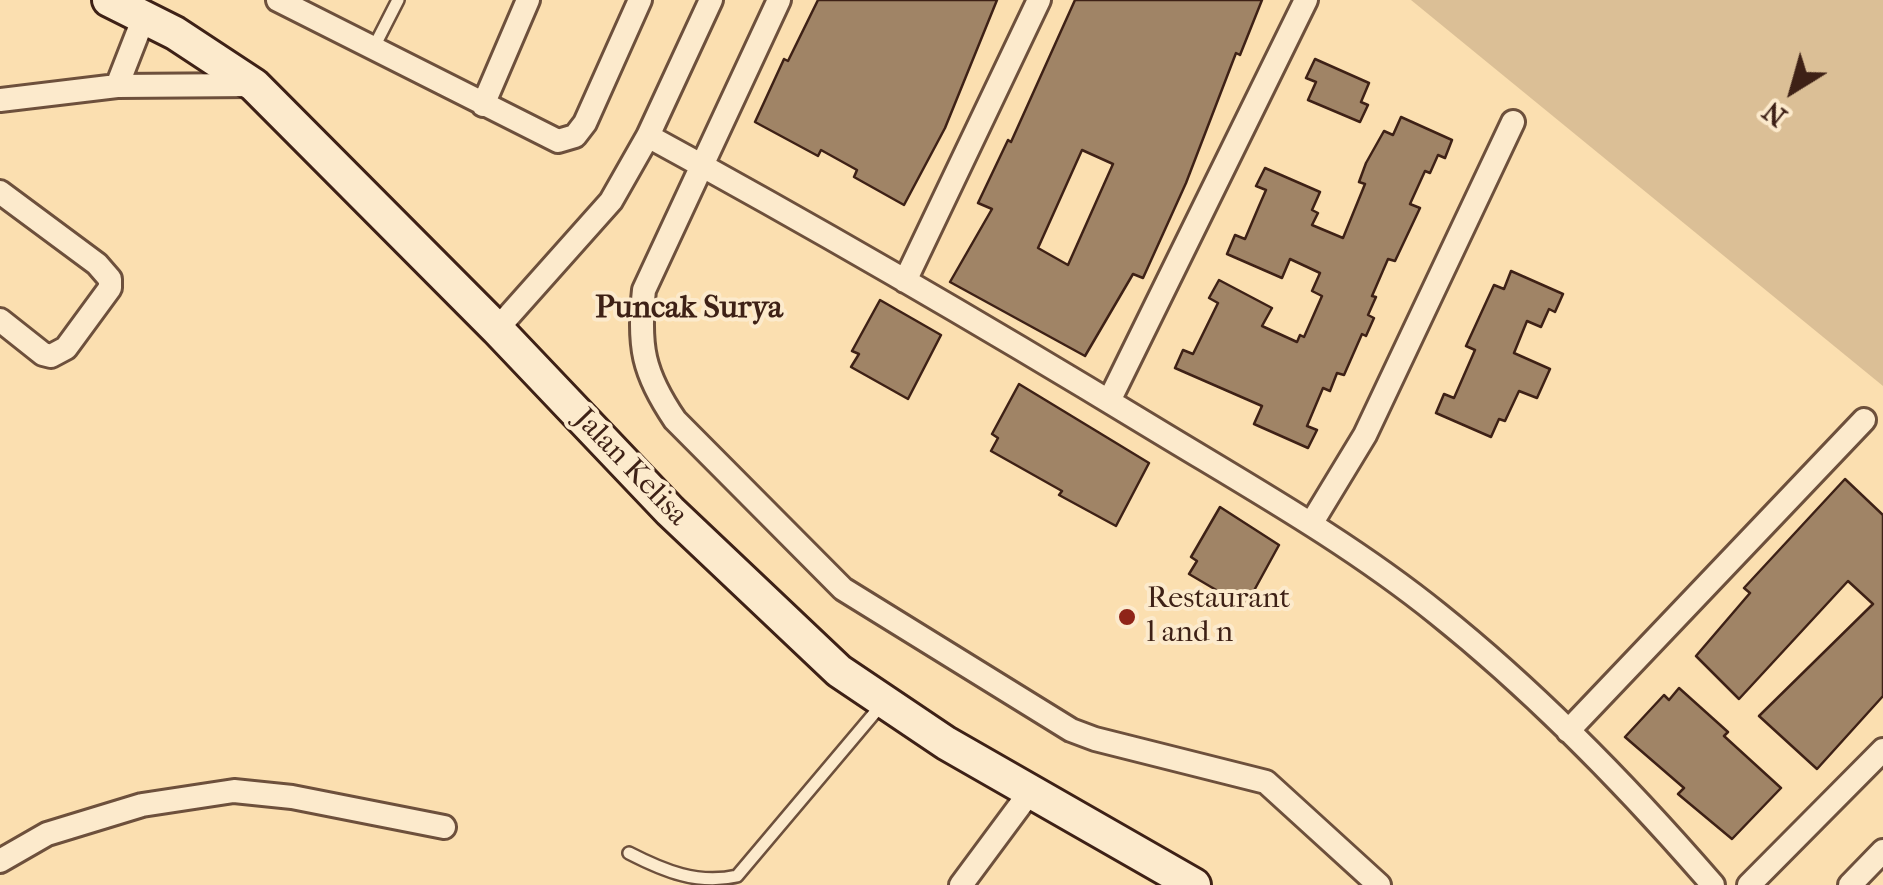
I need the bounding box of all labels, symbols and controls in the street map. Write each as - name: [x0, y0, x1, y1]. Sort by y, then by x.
- north arrow: [1743, 40, 1843, 140]
- text: N: [1756, 95, 1793, 134]
- district label: Puncak Surya: [595, 290, 783, 328]
- street label: Jalan Kelisa: [565, 402, 695, 534]
- place label: Restaurant l and n: [1147, 582, 1290, 652]
- marker: Restaurant l and n: [1116, 606, 1138, 628]

